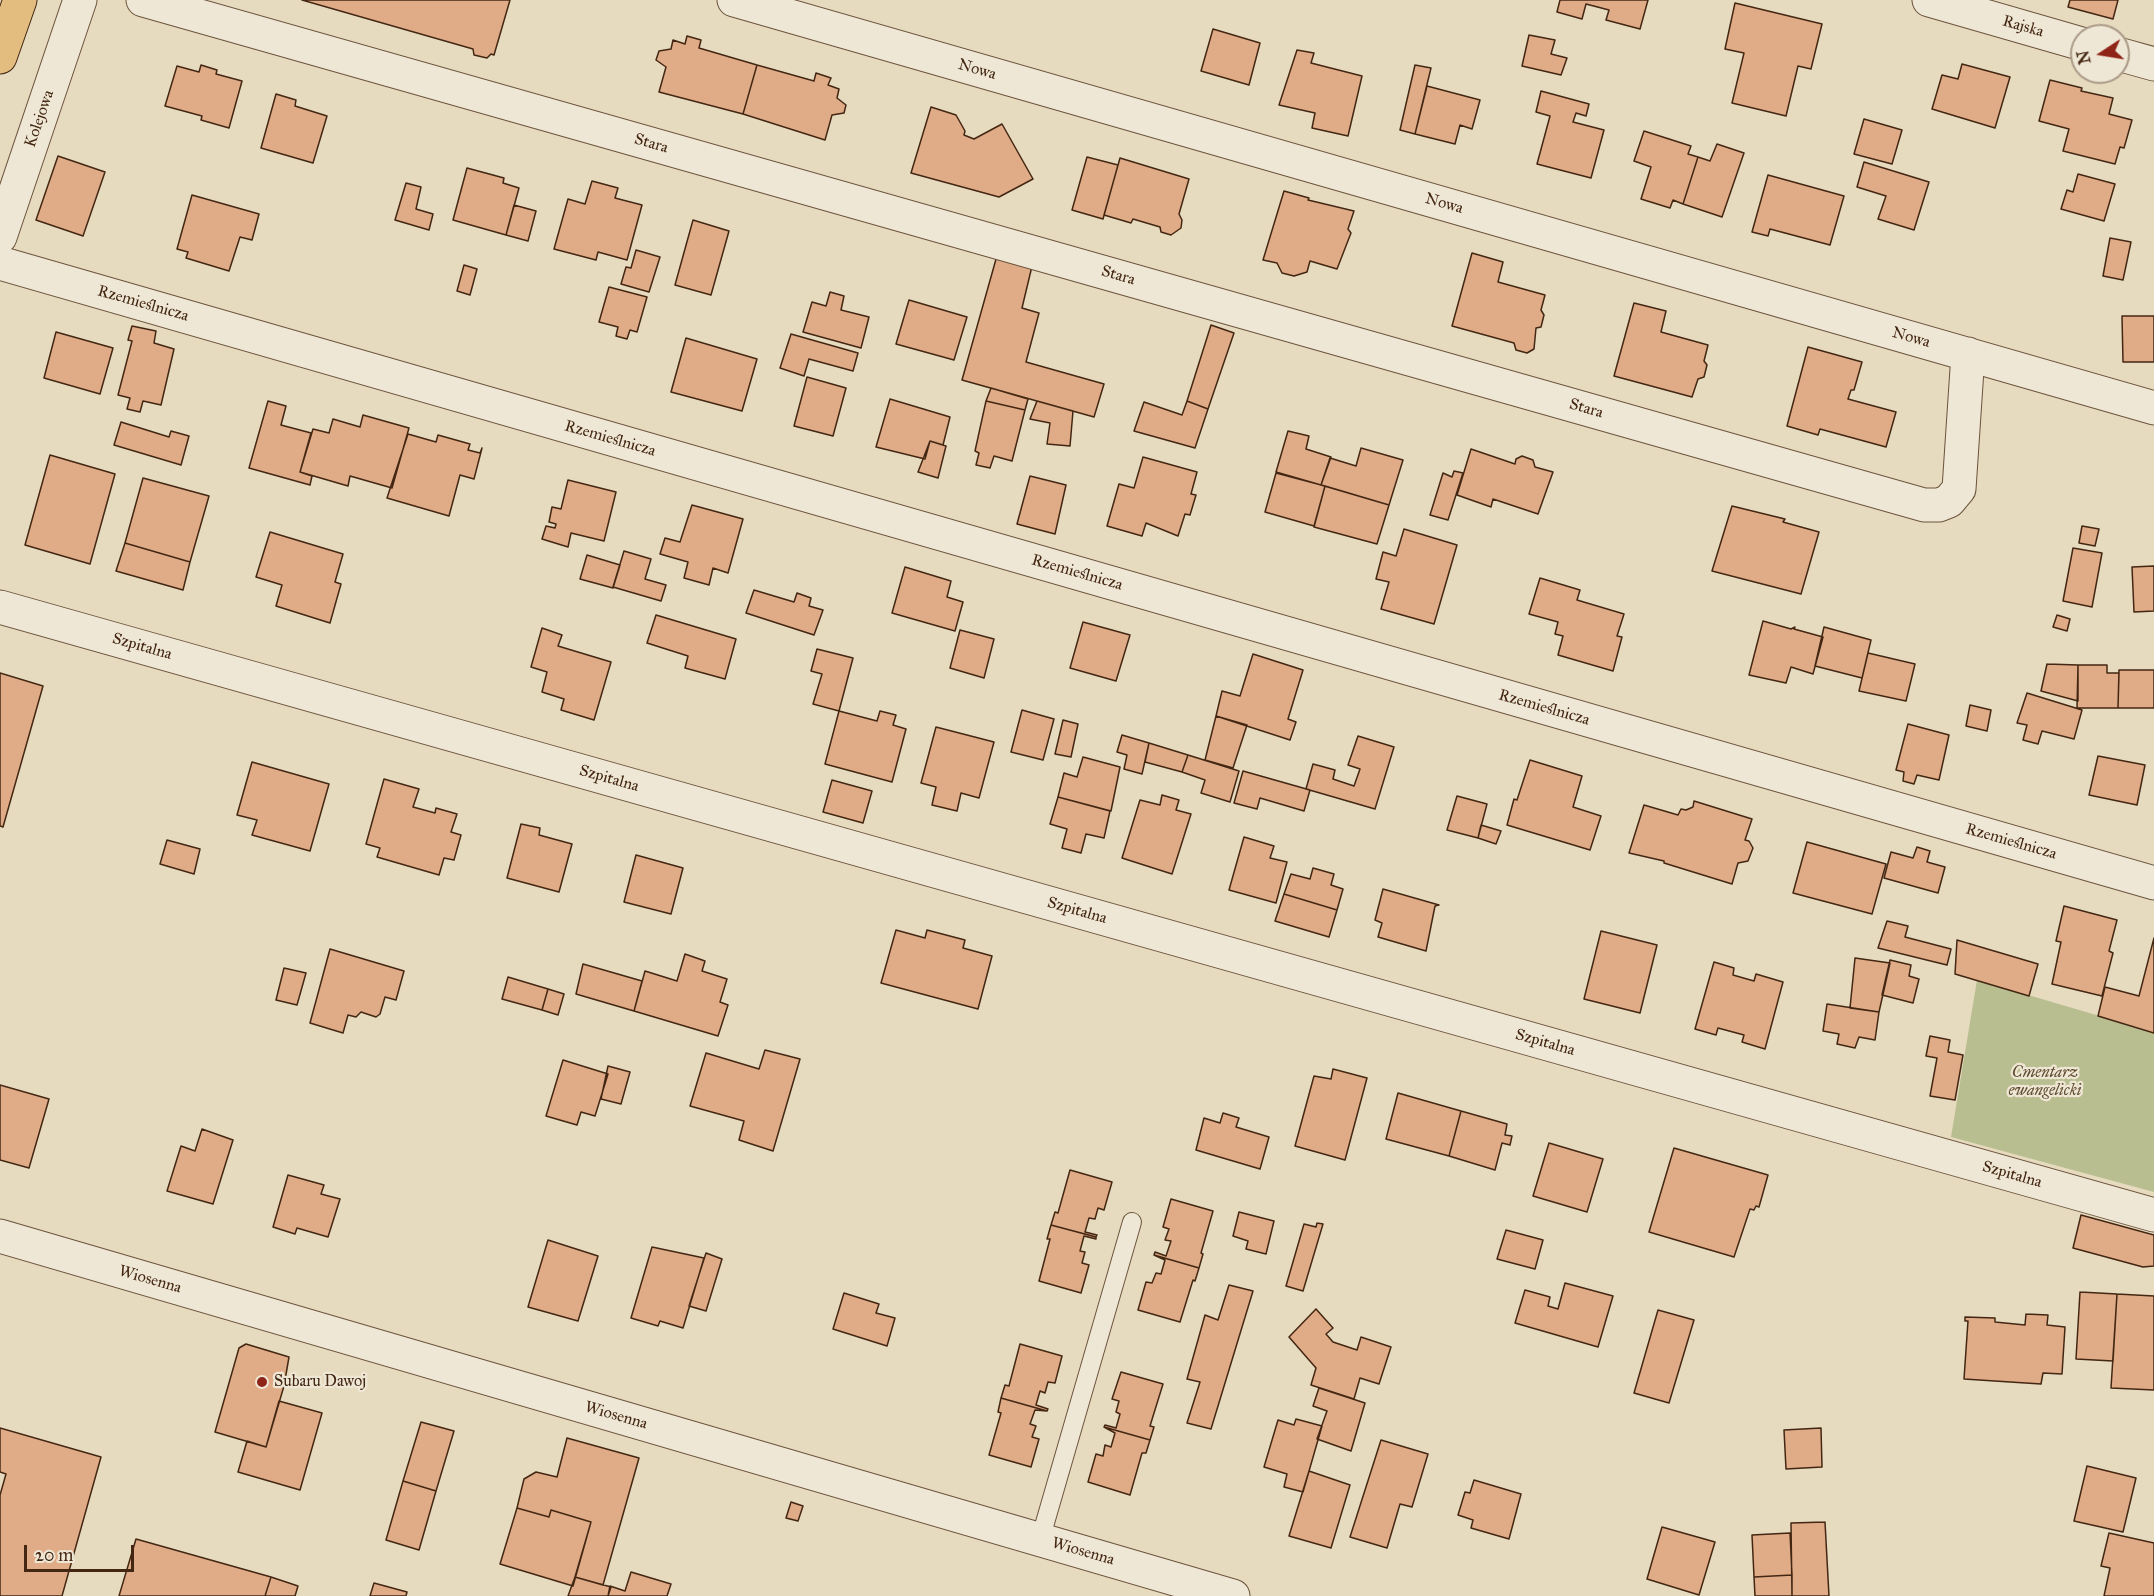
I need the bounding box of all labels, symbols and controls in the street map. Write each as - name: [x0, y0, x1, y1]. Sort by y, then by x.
- street label: Rajska: [2000, 12, 2046, 42]
- north arrow: [2070, 24, 2130, 84]
- text: N: [2073, 49, 2095, 66]
- street label: Nowa: [956, 55, 998, 85]
- street label: Kolejowa: [21, 88, 59, 150]
- street label: Stara: [632, 130, 670, 158]
- street label: Nowa: [1423, 189, 1465, 219]
- street label: Stara: [1099, 262, 1137, 290]
- street label: Rzemieślnicza: [95, 282, 191, 326]
- street label: Nowa: [1890, 323, 1932, 353]
- street label: Stara: [1567, 395, 1605, 423]
- street label: Rzemieślnicza: [562, 417, 658, 461]
- street label: Rzemieślnicza: [1029, 551, 1125, 595]
- street label: Szpitalna: [110, 629, 174, 665]
- street label: Rzemieślnicza: [1496, 686, 1592, 730]
- street label: Szpitalna: [577, 761, 641, 797]
- street label: Rzemieślnicza: [1963, 820, 2059, 864]
- street label: Szpitalna: [1045, 893, 1109, 929]
- street label: Szpitalna: [1513, 1025, 1577, 1061]
- park label: Cmentarz ewangelicki: [2009, 1063, 2081, 1101]
- street label: Szpitalna: [1980, 1157, 2044, 1193]
- street label: Wiosenna: [116, 1262, 184, 1298]
- place label: Subaru Dawoj: [274, 1372, 366, 1392]
- marker: Subaru Dawoj: [255, 1375, 269, 1389]
- street label: Wiosenna: [582, 1398, 650, 1434]
- scale bar: [27, 1533, 136, 1571]
- street label: Wiosenna: [1049, 1534, 1117, 1570]
- text: 20 m: [35, 1544, 73, 1566]

